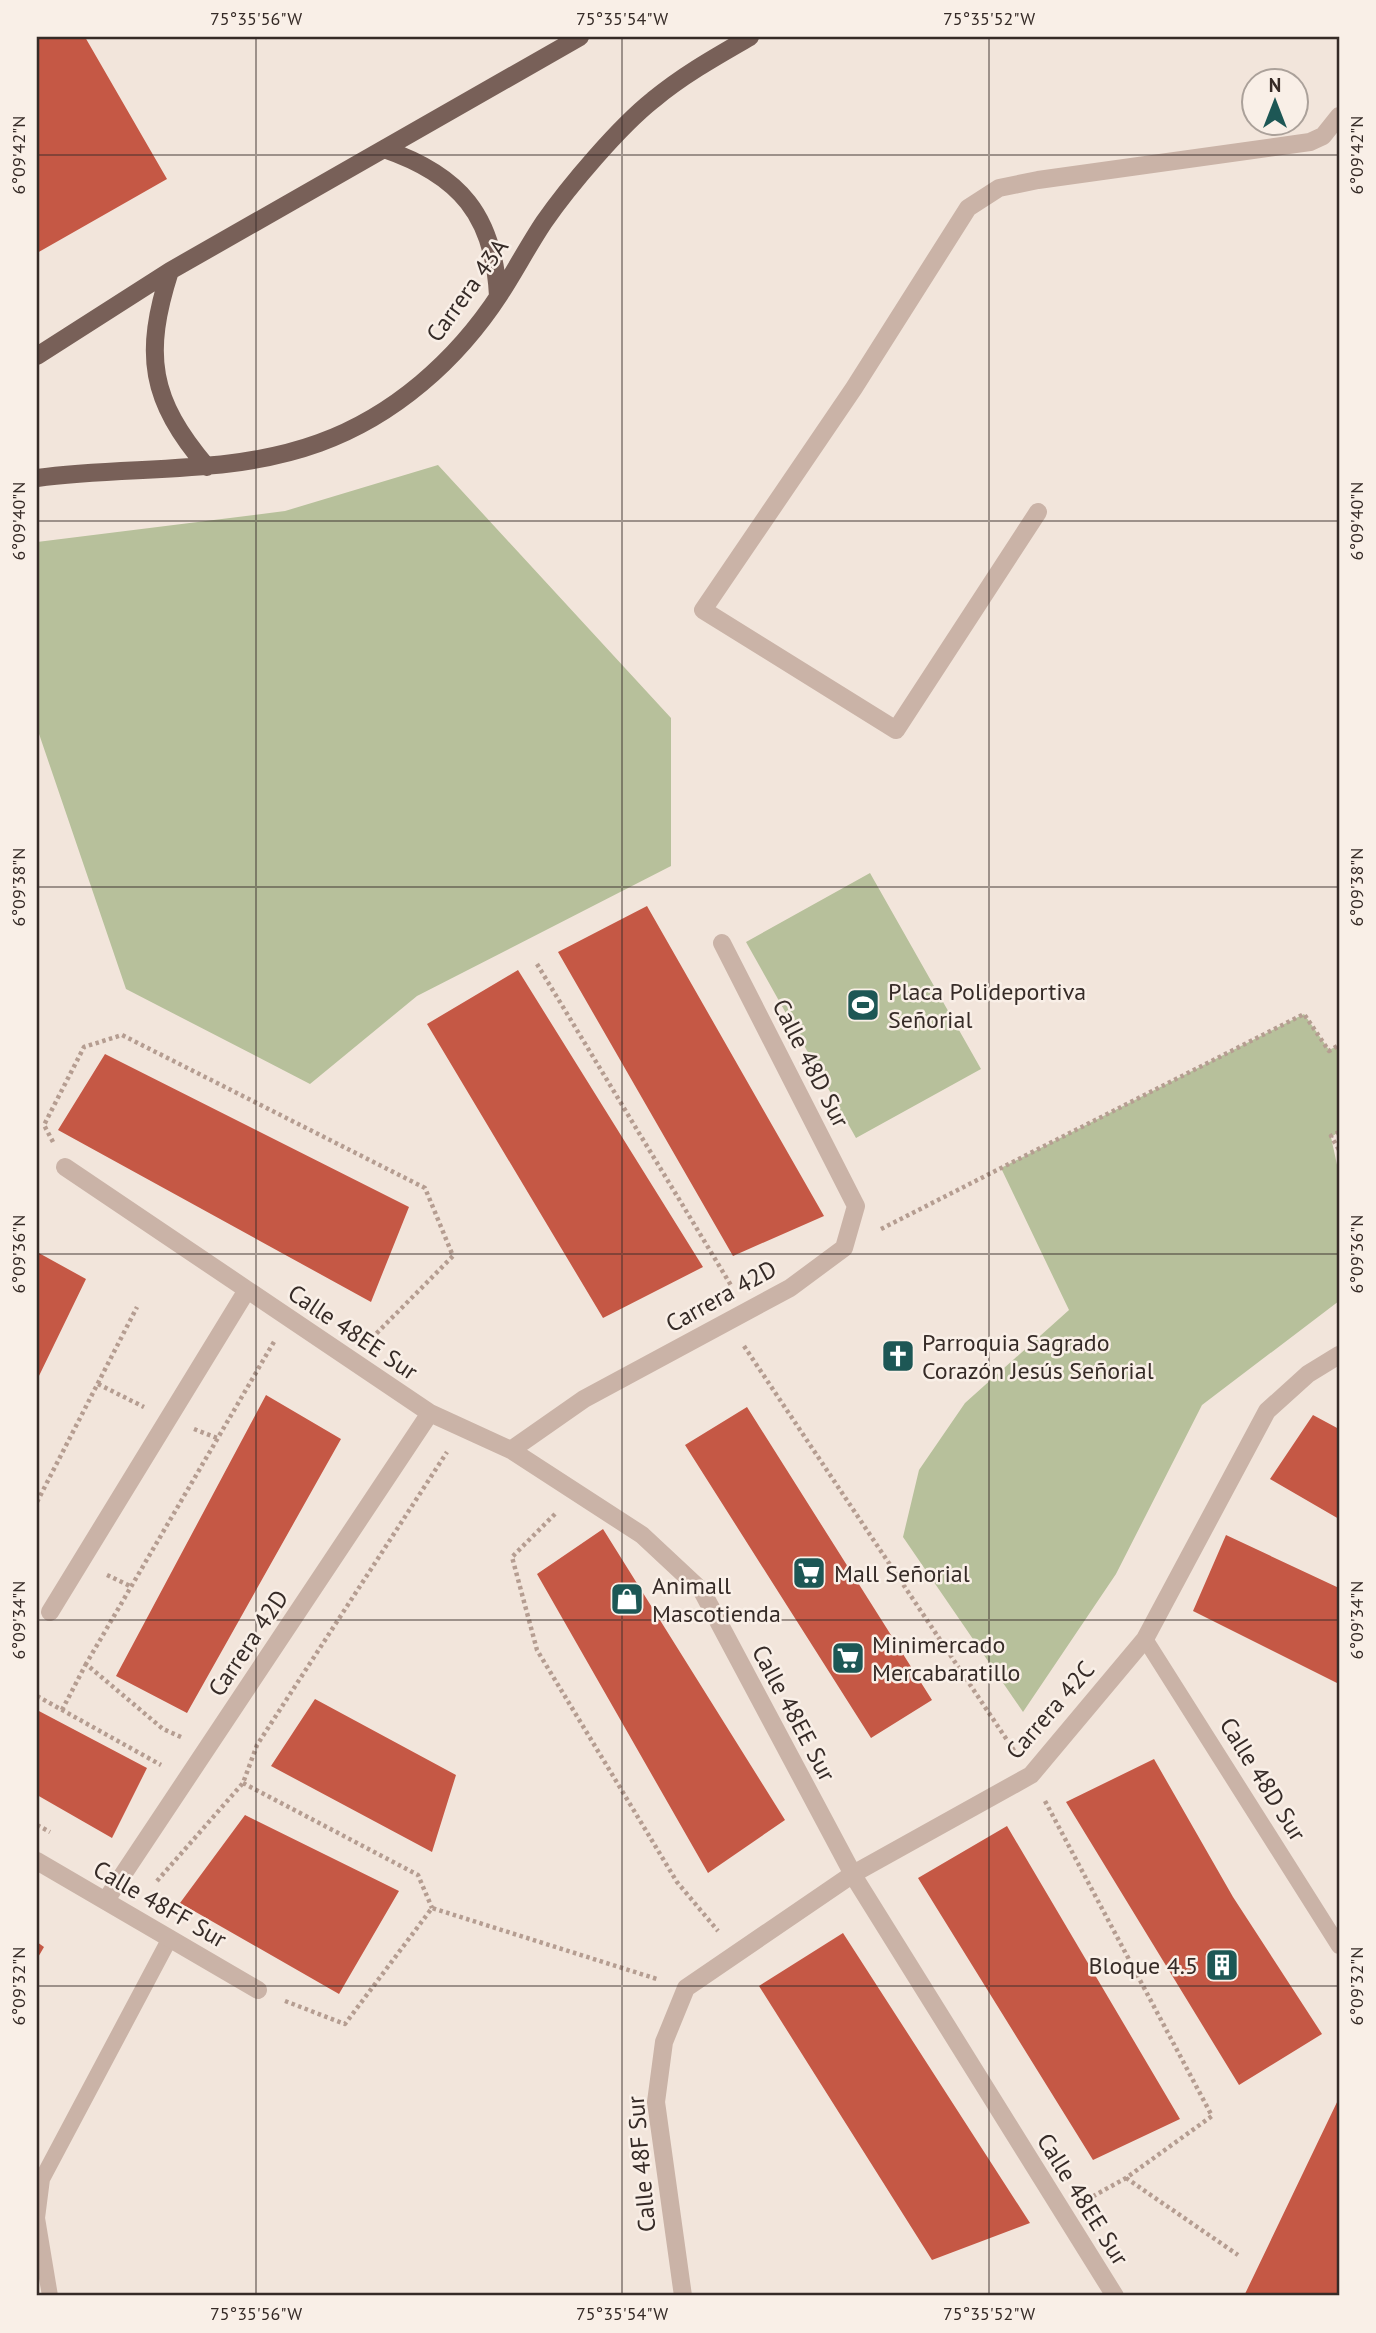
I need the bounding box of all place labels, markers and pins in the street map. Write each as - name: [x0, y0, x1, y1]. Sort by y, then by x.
- place label: Placa Polideportiva Señorial: [888, 976, 1086, 1035]
- sports icon: Placa Polideportiva Señorial: [844, 986, 882, 1024]
- place label: Parroquia Sagrado Corazón Jesús Señorial: [922, 1327, 1154, 1386]
- church icon: Parroquia Sagrado Corazón Jesús Señorial: [879, 1337, 917, 1375]
- supermarket icon: Mall Señorial: [790, 1554, 828, 1592]
- place label: Mall Señorial: [834, 1558, 970, 1589]
- place label: Animall Mascotienda: [652, 1570, 781, 1629]
- shop icon: Animall Mascotienda: [608, 1580, 646, 1618]
- place label: Minimercado Mercabaratillo: [872, 1629, 1020, 1688]
- supermarket icon: Minimercado Mercabaratillo: [829, 1639, 867, 1677]
- building icon: Bloque 4.5: [1203, 1946, 1241, 1984]
- place label: Bloque 4.5: [1088, 1950, 1198, 1981]

